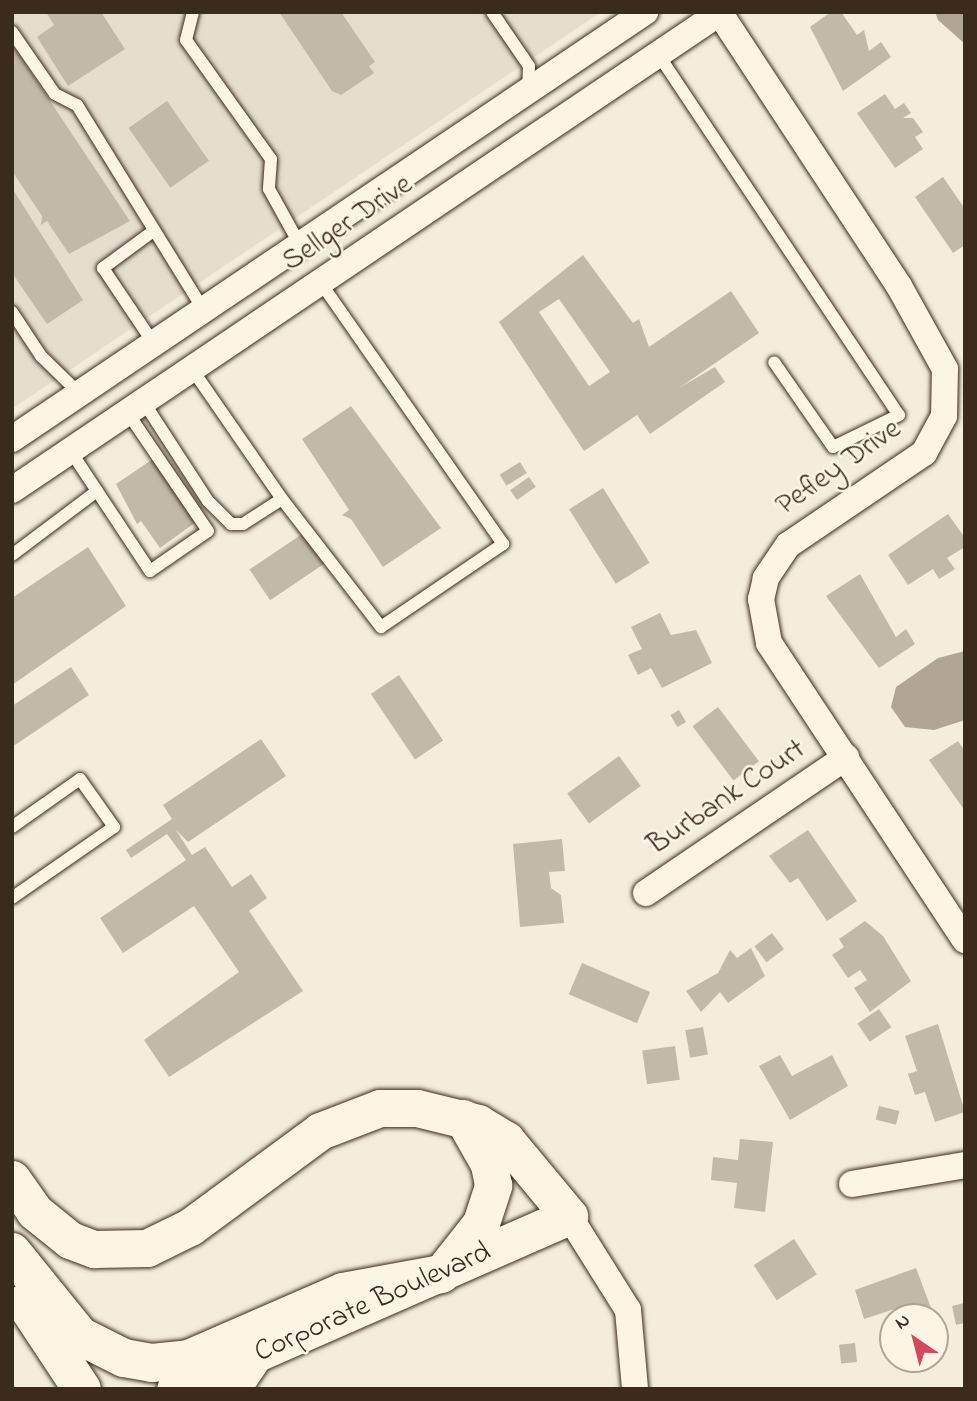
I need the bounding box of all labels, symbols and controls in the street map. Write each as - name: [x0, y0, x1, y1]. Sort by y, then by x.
- street label: Sellger Drive: [276, 167, 420, 281]
- street label: Pefley Drive: [770, 412, 908, 524]
- street label: Burbank Court: [641, 732, 813, 864]
- street label: Corporate Boulevard: [249, 1235, 497, 1371]
- north arrow: [879, 1303, 949, 1373]
- text: N: [890, 1307, 916, 1337]

